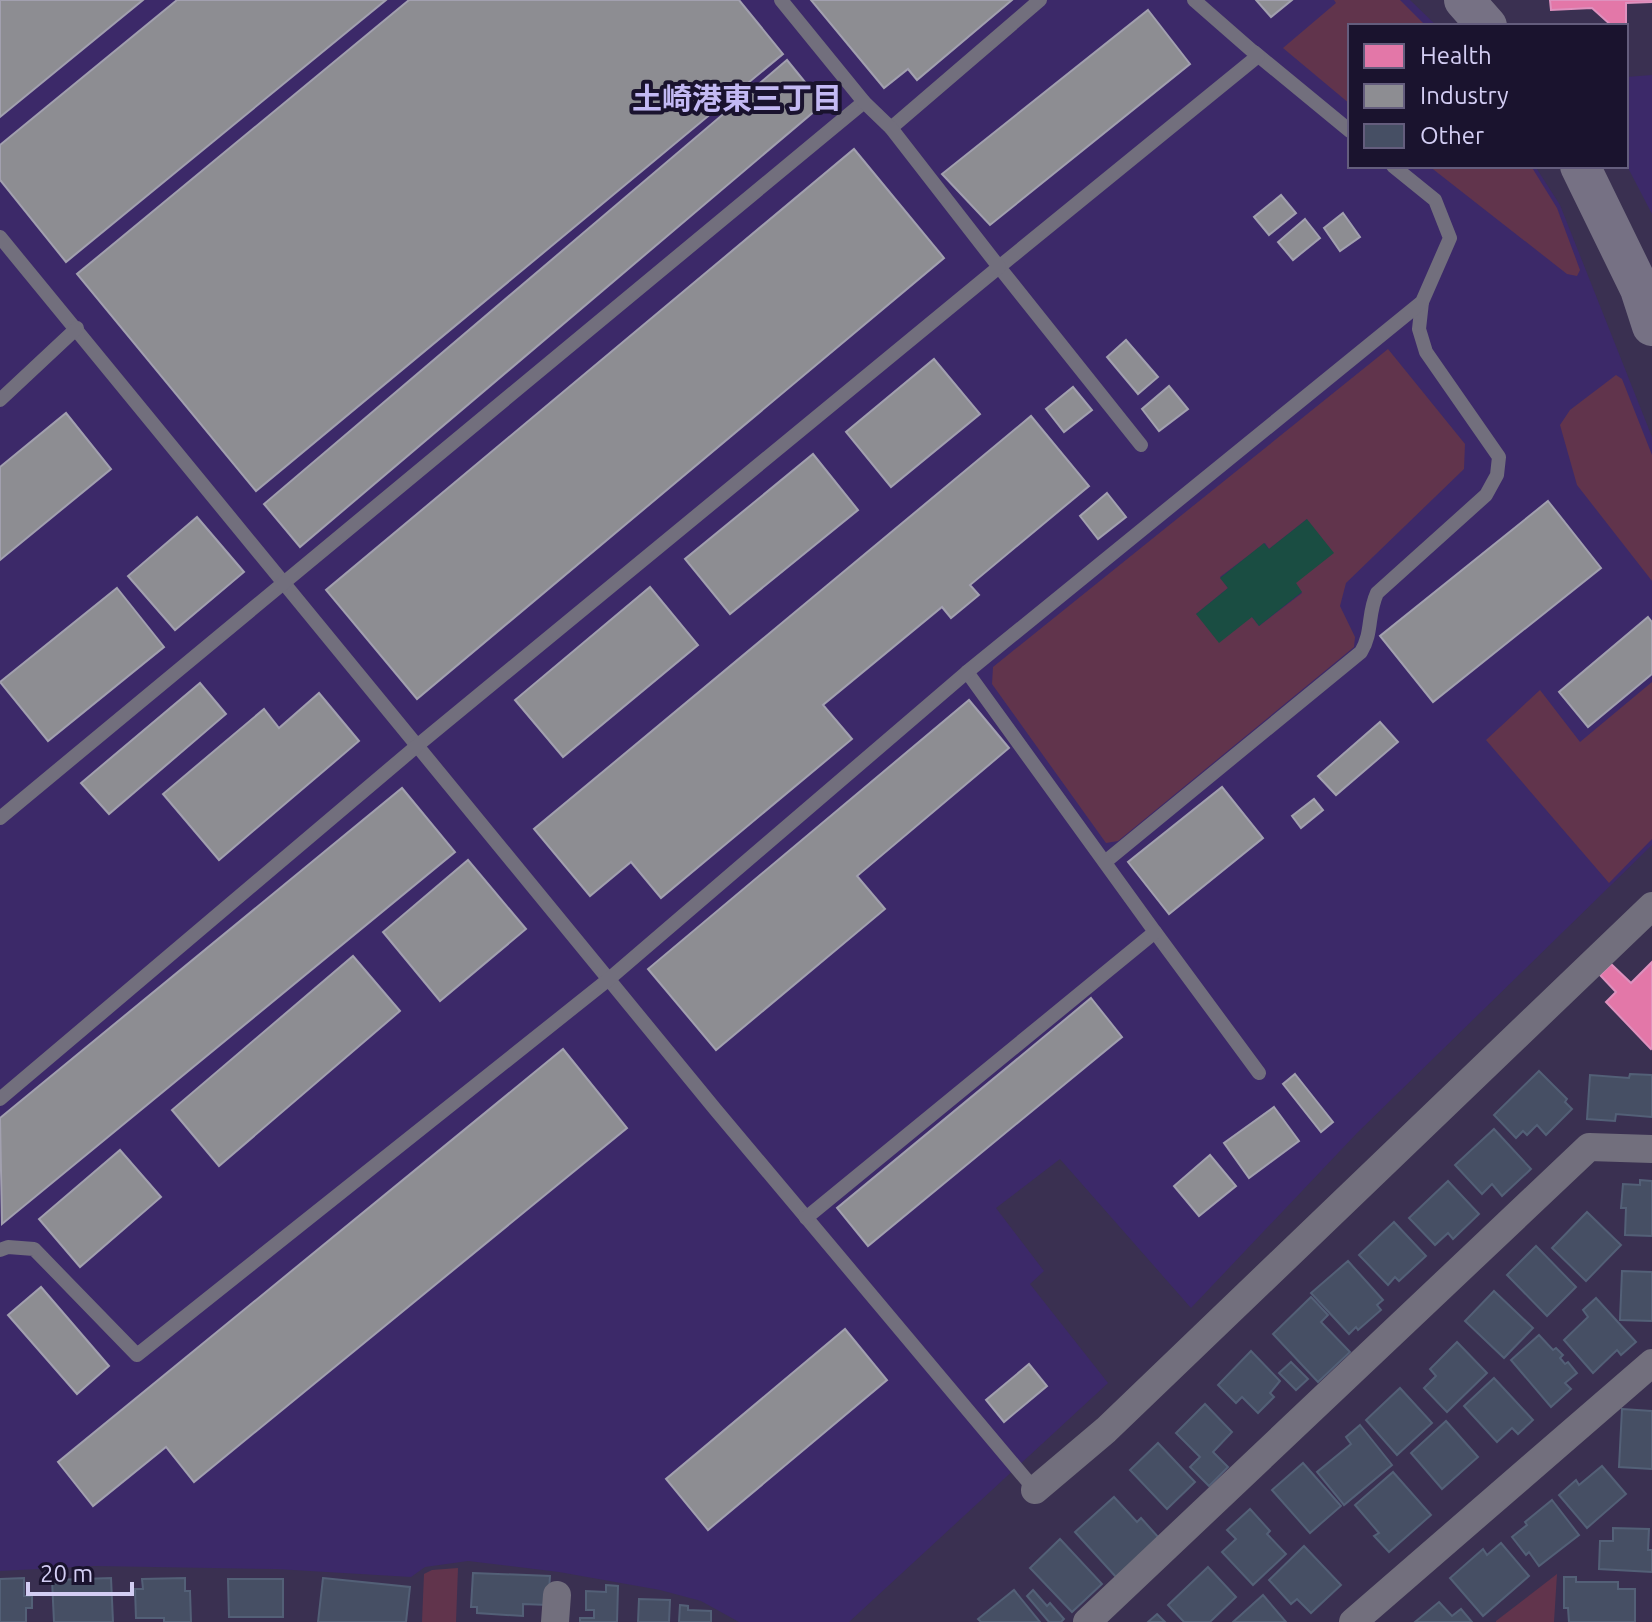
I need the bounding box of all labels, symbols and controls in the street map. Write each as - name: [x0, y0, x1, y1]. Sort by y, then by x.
- legend: [1348, 24, 1628, 168]
- text: Health: [1420, 42, 1492, 69]
- district label: 土崎港東三丁目: [632, 81, 842, 115]
- text: Industry: [1420, 82, 1509, 109]
- text: Other: [1420, 122, 1484, 149]
- scale bar: [28, 1546, 132, 1596]
- text: 20 m: [40, 1560, 93, 1587]

